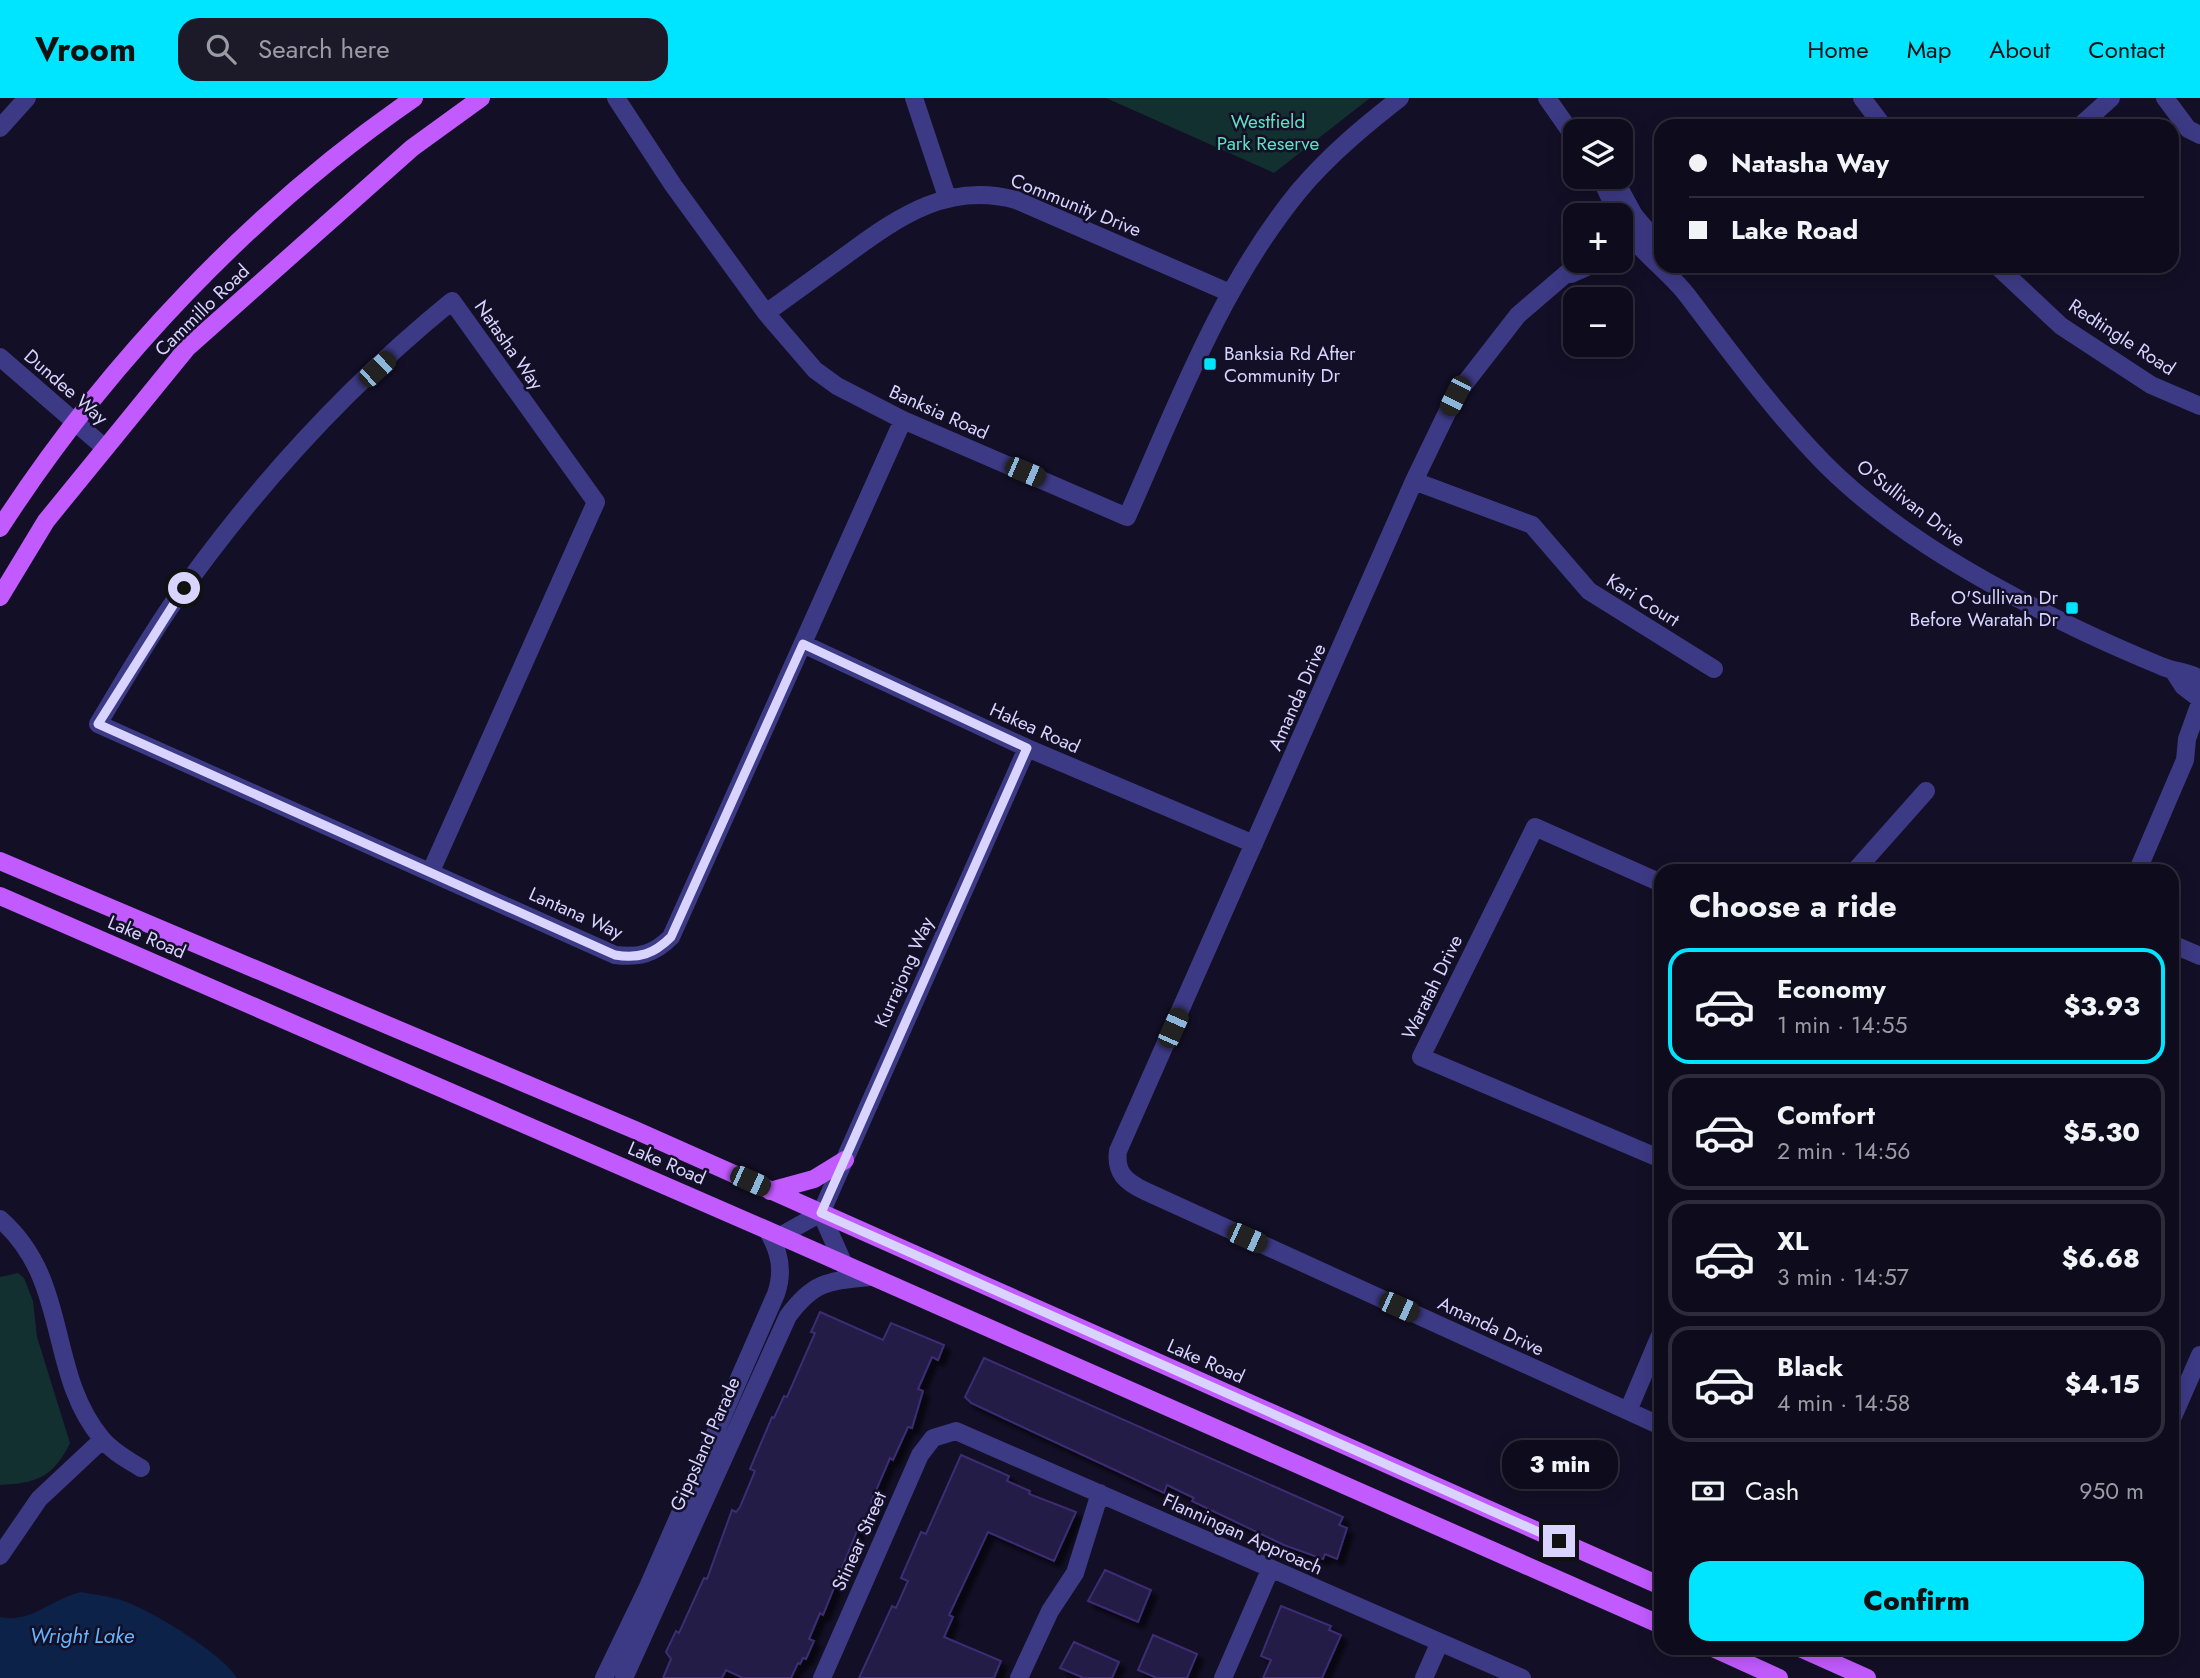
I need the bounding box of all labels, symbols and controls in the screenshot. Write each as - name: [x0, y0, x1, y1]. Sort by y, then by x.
- search box: [178, 18, 668, 81]
- text: Vroom: [35, 26, 136, 73]
- icon: search: [202, 30, 240, 68]
- text: Search here: [258, 30, 390, 68]
- text: Home: [1807, 32, 1869, 67]
- text: Map: [1907, 32, 1951, 67]
- text: About: [1989, 32, 2050, 67]
- text: Contact: [2088, 32, 2165, 67]
- park label: Westfield Park Reserve: [1217, 108, 1319, 157]
- map controls: [1563, 119, 1633, 357]
- button: layers: [1563, 119, 1633, 189]
- text: Natasha Way: [1731, 144, 1889, 182]
- street label: Community Drive: [1007, 166, 1146, 244]
- button: +: [1563, 203, 1633, 273]
- text: Lake Road: [1731, 211, 1858, 249]
- street label: Cammillo Road: [149, 258, 255, 362]
- button: −: [1563, 287, 1633, 357]
- street label: Redtingle Road: [2063, 292, 2181, 382]
- street label: Natasha Way: [468, 295, 550, 396]
- place label: Banksia Rd After Community Dr: [1224, 340, 1356, 389]
- street label: Dundee Way: [18, 343, 114, 431]
- car: [355, 347, 400, 391]
- marker: Banksia Rd After Community Dr: [1202, 356, 1218, 372]
- car: [1437, 373, 1474, 419]
- street label: Banksia Road: [885, 378, 993, 446]
- street label: O'Sullivan Drive: [1851, 453, 1971, 553]
- car: [1002, 454, 1049, 490]
- street label: Kari Court: [1601, 567, 1685, 633]
- route start: [168, 572, 200, 604]
- place label: O'Sullivan Dr Before Waratah Dr: [1910, 584, 2058, 633]
- marker: O'Sullivan Dr Before Waratah Dr: [2064, 600, 2080, 616]
- street label: Amanda Drive: [1261, 639, 1333, 755]
- street label: Hakea Road: [985, 696, 1085, 760]
- street label: Lantana Way: [525, 880, 628, 946]
- text: Choose a ride: [1689, 883, 1897, 929]
- street label: Lake Road: [104, 909, 190, 965]
- street label: Kurrajong Way: [868, 912, 941, 1032]
- street label: Waratah Drive: [1395, 930, 1469, 1044]
- text: Economy: [1777, 970, 1886, 1008]
- icon: car: [1693, 975, 1756, 1038]
- text: $3.93: [2064, 987, 2140, 1025]
- car: [1155, 1005, 1192, 1051]
- text: 1 min · 14:55: [1777, 1008, 1908, 1042]
- text: Comfort: [1777, 1096, 1875, 1134]
- icon: car: [1693, 1101, 1756, 1164]
- text: $5.30: [2063, 1113, 2140, 1151]
- text: 2 min · 14:56: [1777, 1134, 1911, 1168]
- street label: Lake Road: [624, 1135, 710, 1191]
- car: [727, 1163, 774, 1199]
- car: [1224, 1220, 1271, 1256]
- text: XL: [1777, 1222, 1809, 1260]
- icon: car: [1693, 1227, 1756, 1290]
- text: $6.68: [2062, 1239, 2140, 1277]
- text: 3 min · 14:57: [1777, 1260, 1909, 1294]
- car: [1376, 1289, 1423, 1325]
- street label: Amanda Drive: [1433, 1290, 1549, 1362]
- street label: Lake Road: [1163, 1332, 1249, 1390]
- text: Black: [1777, 1348, 1843, 1386]
- icon: car: [1693, 1353, 1756, 1416]
- text: $4.15: [2065, 1365, 2140, 1403]
- street label: Gippsland Parade: [663, 1372, 747, 1515]
- text: 4 min · 14:58: [1777, 1386, 1910, 1420]
- callout: 3 min: [1501, 1440, 1617, 1488]
- text: 3 min: [1530, 1447, 1590, 1481]
- icon: cash: [1689, 1472, 1727, 1510]
- text: Cash: [1745, 1472, 1799, 1510]
- text: 950 m: [2079, 1474, 2144, 1508]
- street label: Stinear Street: [825, 1487, 893, 1595]
- street label: Flanningan Approach: [1159, 1487, 1327, 1581]
- route end: [1543, 1525, 1575, 1557]
- button: Confirm: [1689, 1561, 2144, 1641]
- water label: Wright Lake: [30, 1621, 135, 1651]

